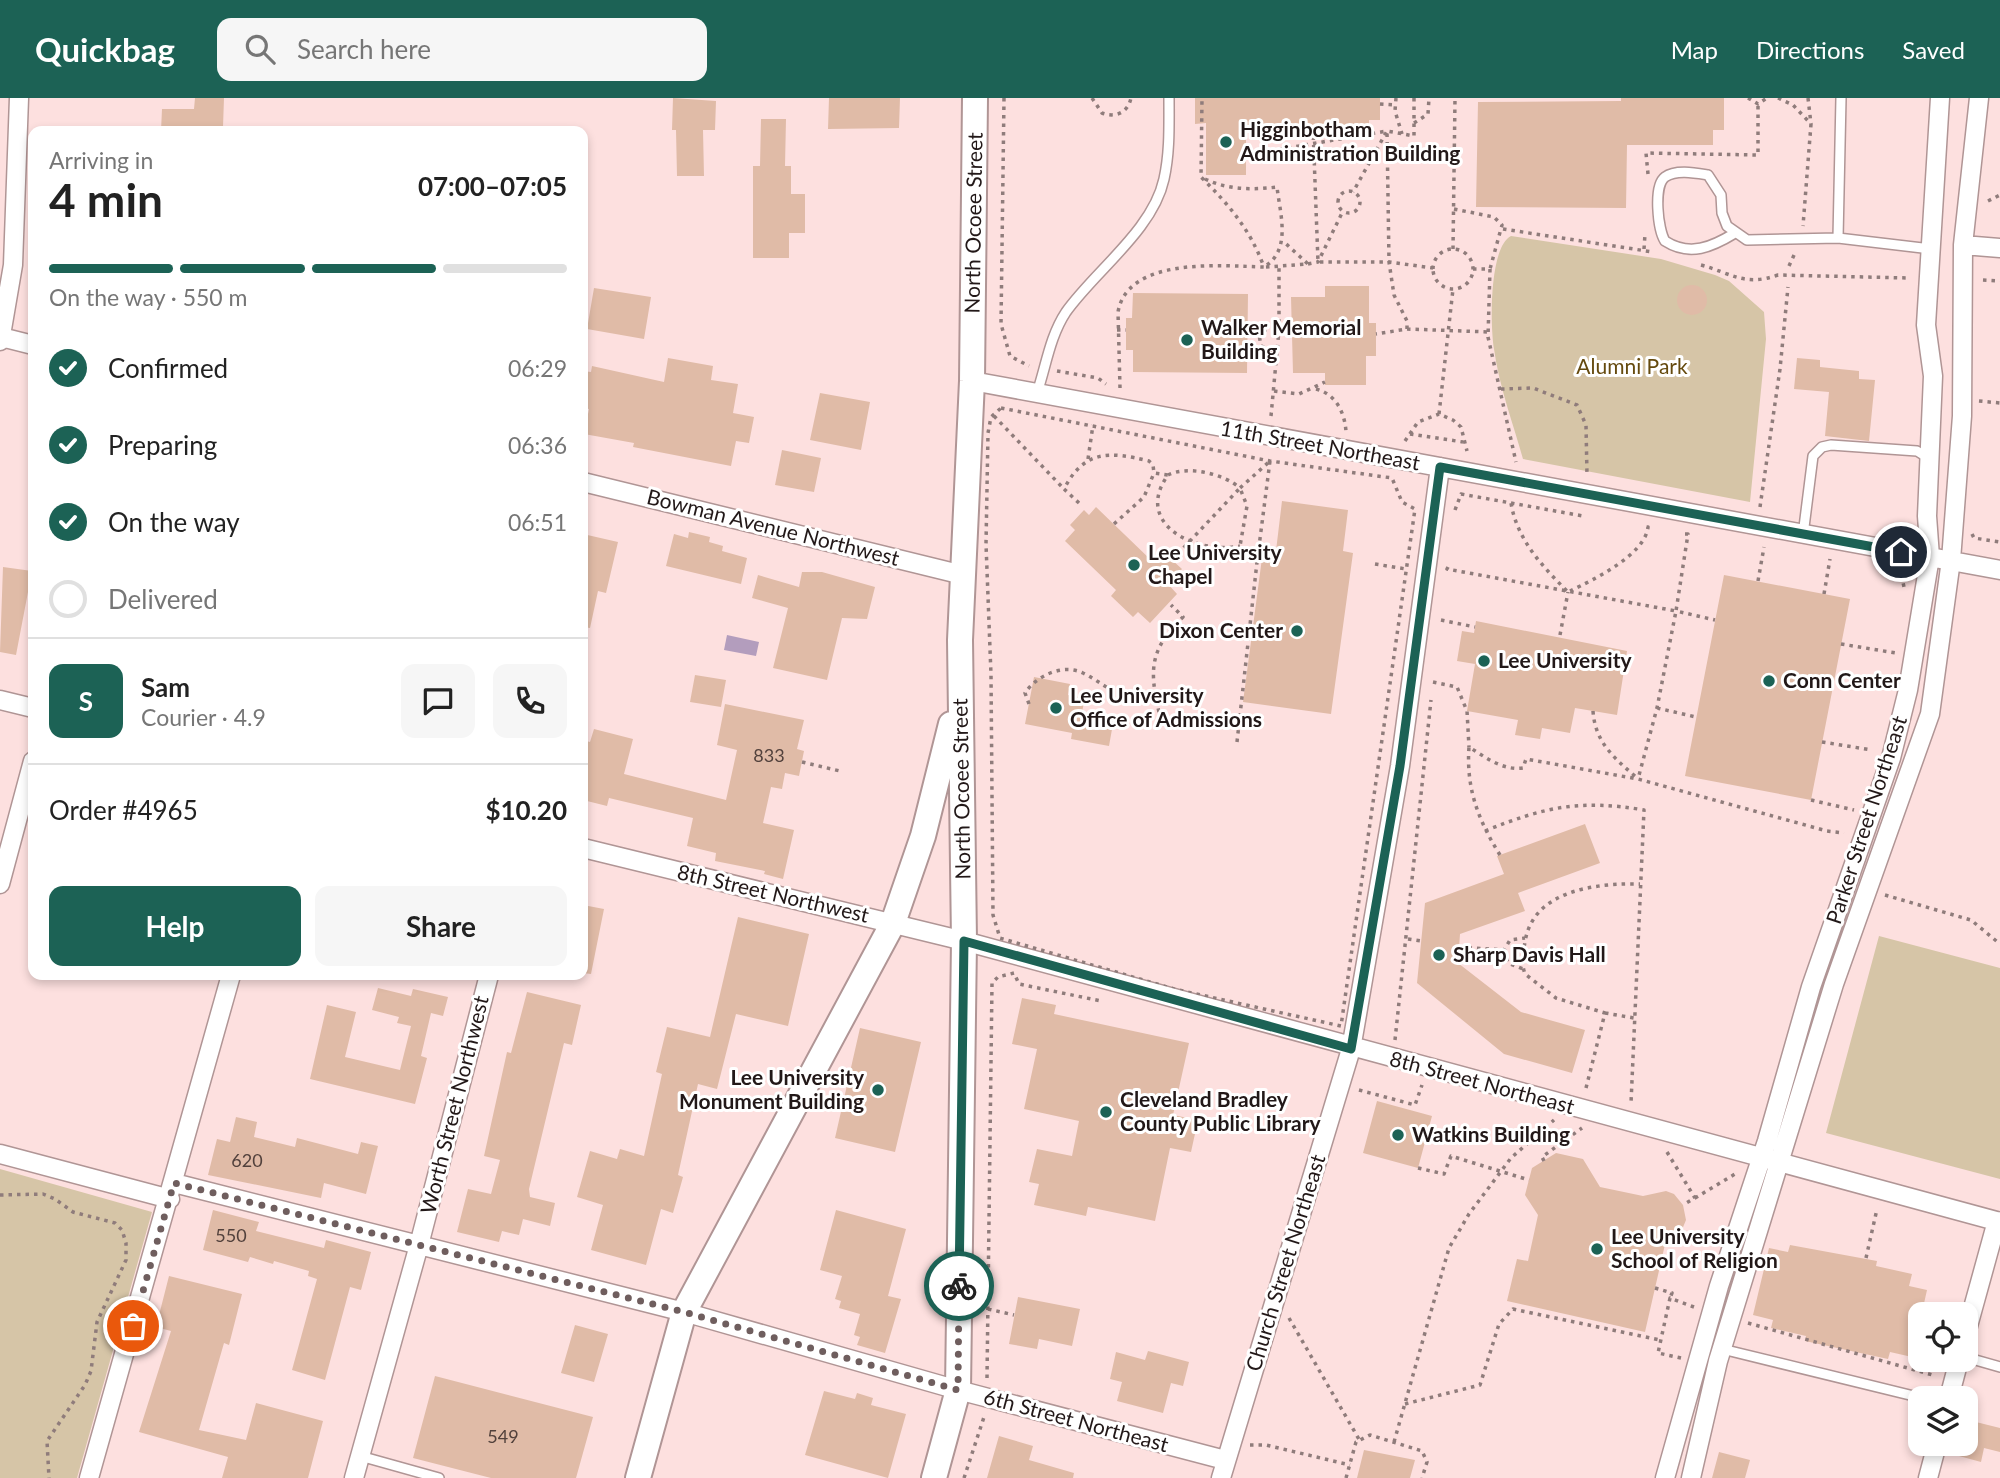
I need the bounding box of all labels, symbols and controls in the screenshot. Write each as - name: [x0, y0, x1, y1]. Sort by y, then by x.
- search box: [217, 18, 707, 81]
- text: Quickbag: [35, 29, 175, 69]
- icon: search: [241, 30, 279, 68]
- text: Search here: [297, 33, 431, 65]
- text: Map: [1671, 35, 1718, 64]
- text: Directions: [1756, 35, 1864, 64]
- text: Saved: [1902, 35, 1965, 64]
- place label: Higginbotham Administration Building: [1239, 116, 1460, 165]
- street label: North Ocoee Street: [958, 132, 987, 314]
- marker: Higginbotham Administration Building: [1218, 134, 1234, 150]
- text: Arriving in: [49, 146, 153, 174]
- text: 07:00–07:05: [418, 170, 567, 202]
- text: 4 min: [49, 172, 163, 227]
- text: On the way · 550 m: [49, 283, 248, 311]
- place label: Walker Memorial Building: [1201, 314, 1361, 363]
- marker: Walker Memorial Building: [1179, 332, 1195, 348]
- icon: check: [49, 349, 87, 387]
- text: Confirmed: [108, 352, 228, 384]
- park label: Alumni Park: [1576, 353, 1688, 378]
- text: 06:29: [508, 354, 567, 382]
- street label: 11th Street Northeast: [1218, 415, 1423, 474]
- icon: check: [49, 426, 87, 464]
- text: Preparing: [108, 429, 217, 461]
- text: 06:36: [508, 431, 567, 459]
- street label: Bowman Avenue Northwest: [645, 483, 903, 570]
- icon: check: [49, 503, 87, 541]
- text: On the way: [108, 506, 240, 538]
- text: 06:51: [508, 508, 567, 536]
- pin: [1871, 522, 1931, 582]
- icon: home: [1882, 533, 1920, 571]
- place label: Lee University Chapel: [1148, 539, 1282, 588]
- marker: Lee University Chapel: [1126, 557, 1142, 573]
- text: Delivered: [108, 583, 218, 615]
- place label: Dixon Center: [1159, 617, 1283, 642]
- marker: Dixon Center: [1289, 623, 1305, 639]
- place label: Lee University: [1498, 647, 1632, 672]
- marker: Lee University: [1476, 653, 1492, 669]
- button: chat: [401, 664, 475, 738]
- button: phone: [493, 664, 567, 738]
- place label: Conn Center: [1783, 667, 1901, 692]
- text: Sam: [141, 671, 190, 703]
- marker: Conn Center: [1761, 673, 1777, 689]
- place label: Lee University Office of Admissions: [1070, 682, 1262, 731]
- text: S: [79, 685, 93, 717]
- street label: North Ocoee Street: [946, 698, 975, 880]
- marker: Lee University Office of Admissions: [1048, 700, 1064, 716]
- text: Courier · 4.9: [141, 703, 266, 731]
- street label: Parker Street Northeast: [1820, 712, 1911, 927]
- house number: 833: [753, 744, 785, 766]
- text: Order #4965: [49, 794, 198, 826]
- text: $10.20: [485, 794, 567, 826]
- street label: 8th Street Northwest: [675, 858, 872, 927]
- button: Help: [49, 886, 301, 966]
- button: Share: [315, 886, 567, 966]
- place label: Sharp Davis Hall: [1453, 941, 1606, 966]
- marker: Sharp Davis Hall: [1431, 947, 1447, 963]
- street label: Worth Street Northwest: [414, 993, 493, 1216]
- street label: 8th Street Northeast: [1387, 1045, 1578, 1118]
- place label: Lee University Monument Building: [679, 1064, 865, 1113]
- marker: Lee University Monument Building: [870, 1082, 886, 1098]
- place label: Cleveland Bradley County Public Library: [1120, 1086, 1322, 1135]
- marker: Cleveland Bradley County Public Library: [1098, 1104, 1114, 1120]
- place label: Watkins Building: [1412, 1121, 1570, 1146]
- marker: Watkins Building: [1390, 1127, 1406, 1143]
- house number: 620: [231, 1149, 263, 1171]
- street label: Church Street Northeast: [1240, 1151, 1330, 1374]
- place label: Lee University School of Religion: [1611, 1223, 1778, 1272]
- house number: 550: [215, 1224, 247, 1246]
- marker: Lee University School of Religion: [1589, 1241, 1605, 1257]
- courier: [924, 1251, 994, 1321]
- icon: bike: [940, 1267, 978, 1305]
- pin: [103, 1296, 163, 1356]
- map controls: [1908, 1302, 1978, 1456]
- button: locate: [1908, 1302, 1978, 1372]
- icon: bag: [114, 1307, 152, 1345]
- street label: 6th Street Northeast: [981, 1383, 1172, 1456]
- button: layers: [1908, 1386, 1978, 1456]
- house number: 549: [487, 1425, 519, 1447]

